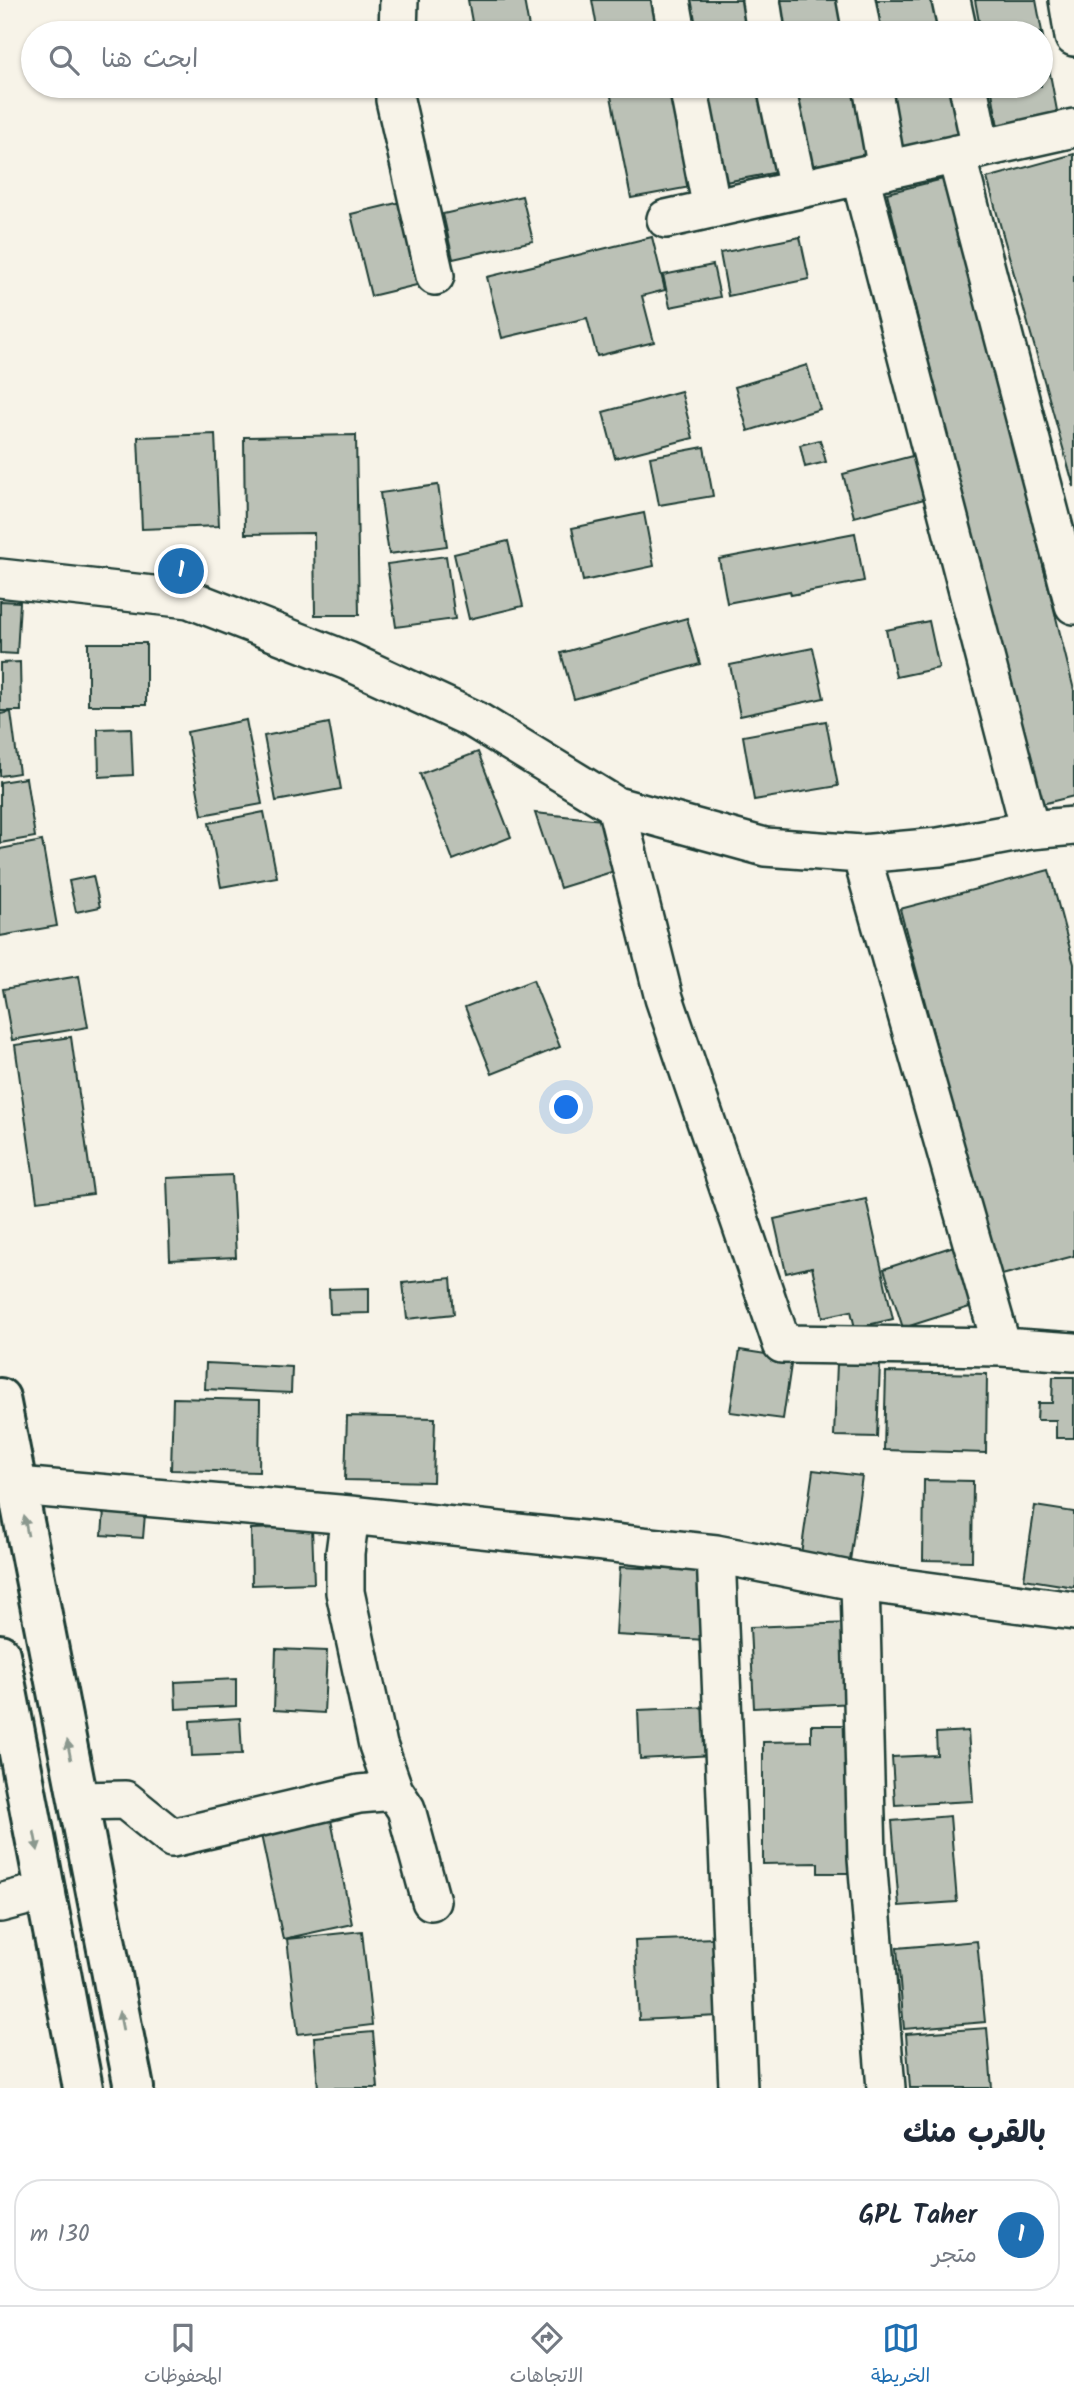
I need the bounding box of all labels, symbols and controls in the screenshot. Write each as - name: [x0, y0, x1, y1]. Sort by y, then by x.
- search box: [21, 21, 1053, 98]
- text: ابحث هنا: [101, 39, 198, 81]
- icon: search: [45, 41, 83, 79]
- pin: 1: [158, 545, 204, 597]
- your location: [549, 1090, 583, 1124]
- one-way arrow: [20, 1515, 31, 1537]
- one-way arrow: [63, 1739, 74, 1761]
- one-way arrow: [31, 1830, 42, 1852]
- one-way arrow: [116, 2010, 127, 2032]
- text: بالقرب منك: [903, 2110, 1046, 2158]
- text: GPL Taher: [859, 2195, 977, 2237]
- text: 130 m: [30, 2217, 89, 2253]
- text: 1: [1018, 2217, 1024, 2253]
- text: متجر: [932, 2238, 977, 2274]
- tab: المحفوظات: [144, 2319, 222, 2392]
- tab: الاتجاهات: [510, 2319, 583, 2392]
- tab: الخريطة: [871, 2319, 930, 2392]

